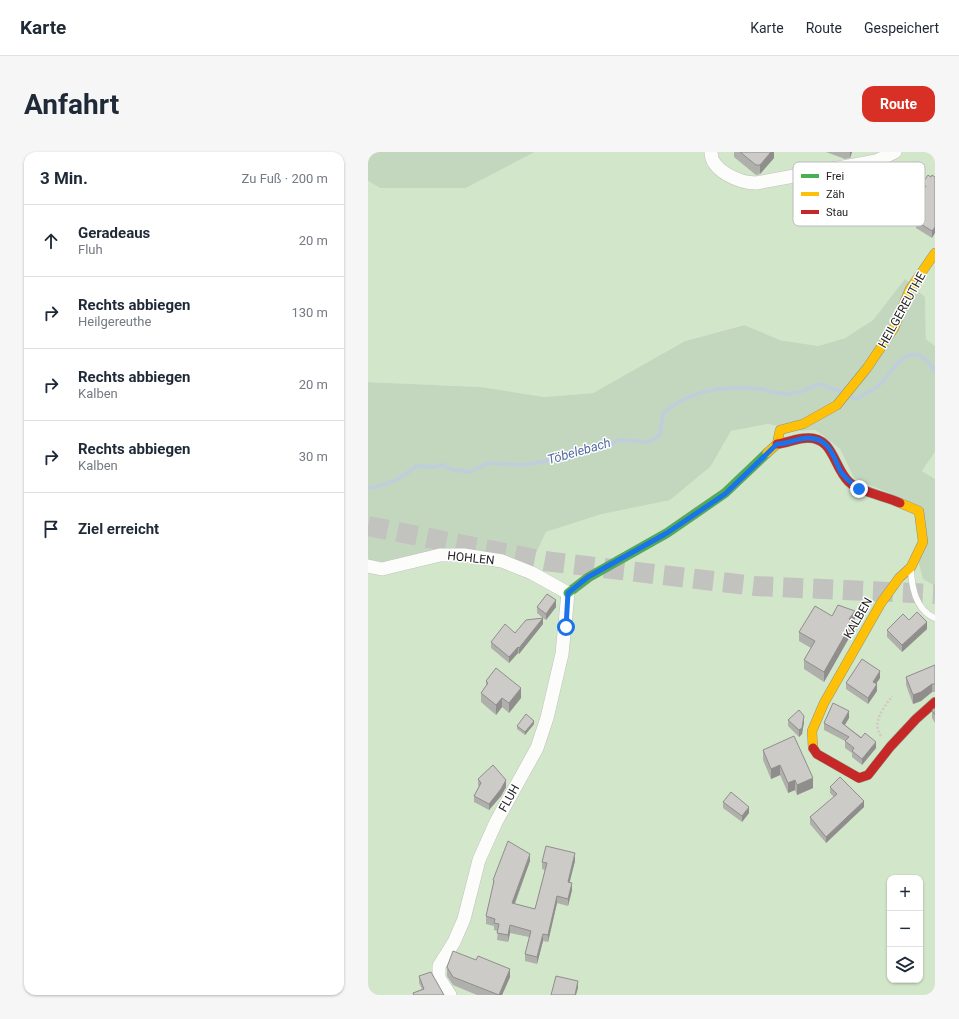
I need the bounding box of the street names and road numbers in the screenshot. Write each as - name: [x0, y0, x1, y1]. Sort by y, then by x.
- street label: HEILGEREUTHE: [875, 270, 929, 350]
- street label: HOHLEN: [447, 549, 495, 567]
- street label: KALBEN: [841, 595, 875, 641]
- street label: FLUH: [496, 782, 522, 814]

